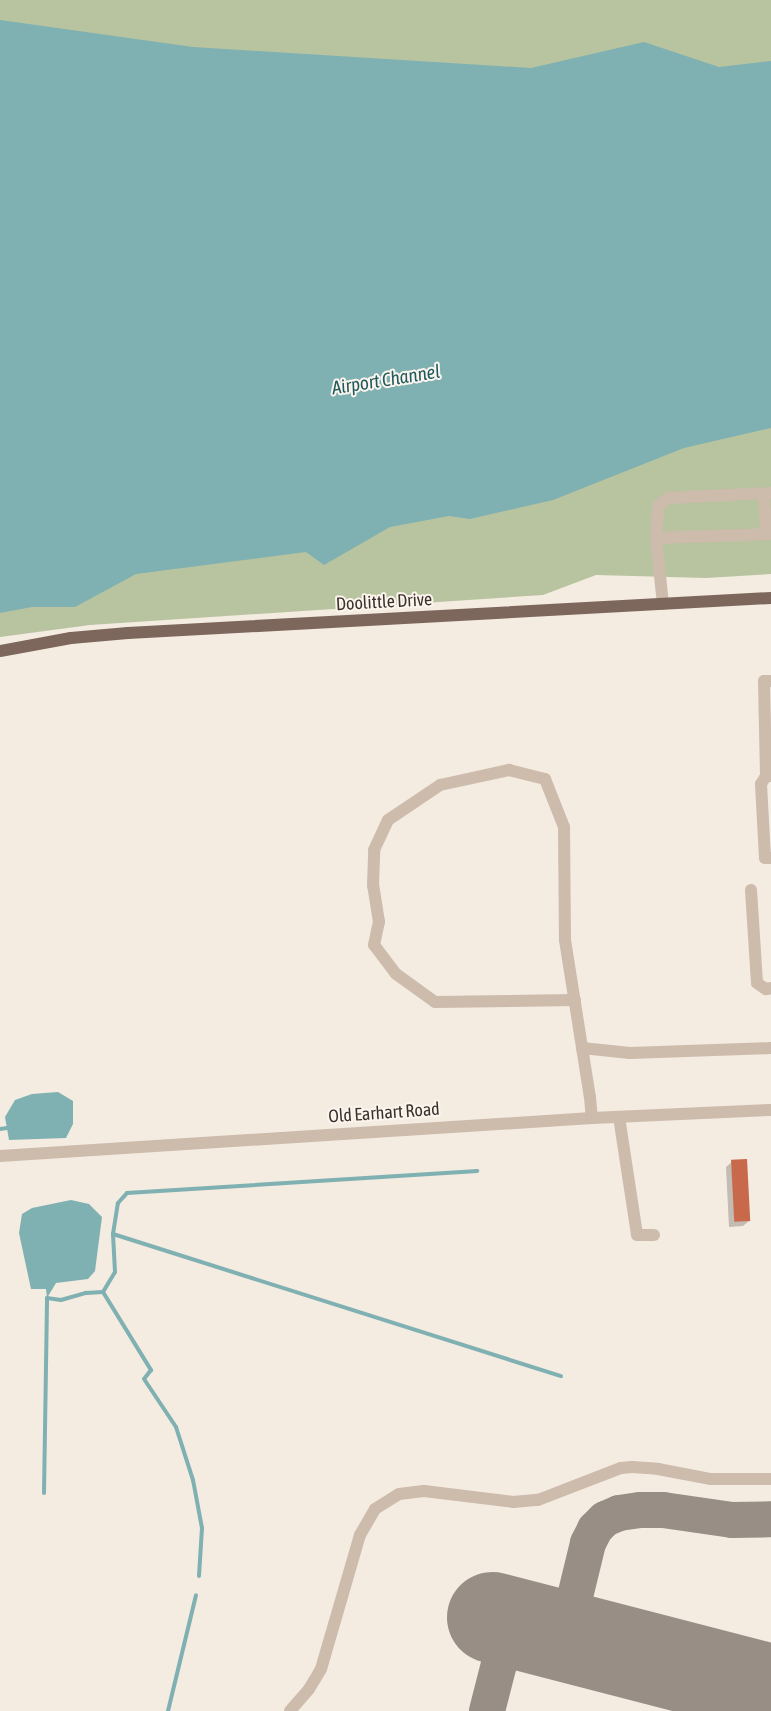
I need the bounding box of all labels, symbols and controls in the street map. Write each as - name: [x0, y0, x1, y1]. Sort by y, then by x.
- water label: Airport Channel: [330, 360, 442, 400]
- street label: Doolittle Drive: [335, 589, 433, 615]
- street label: Old Earhart Road: [328, 1098, 440, 1128]

